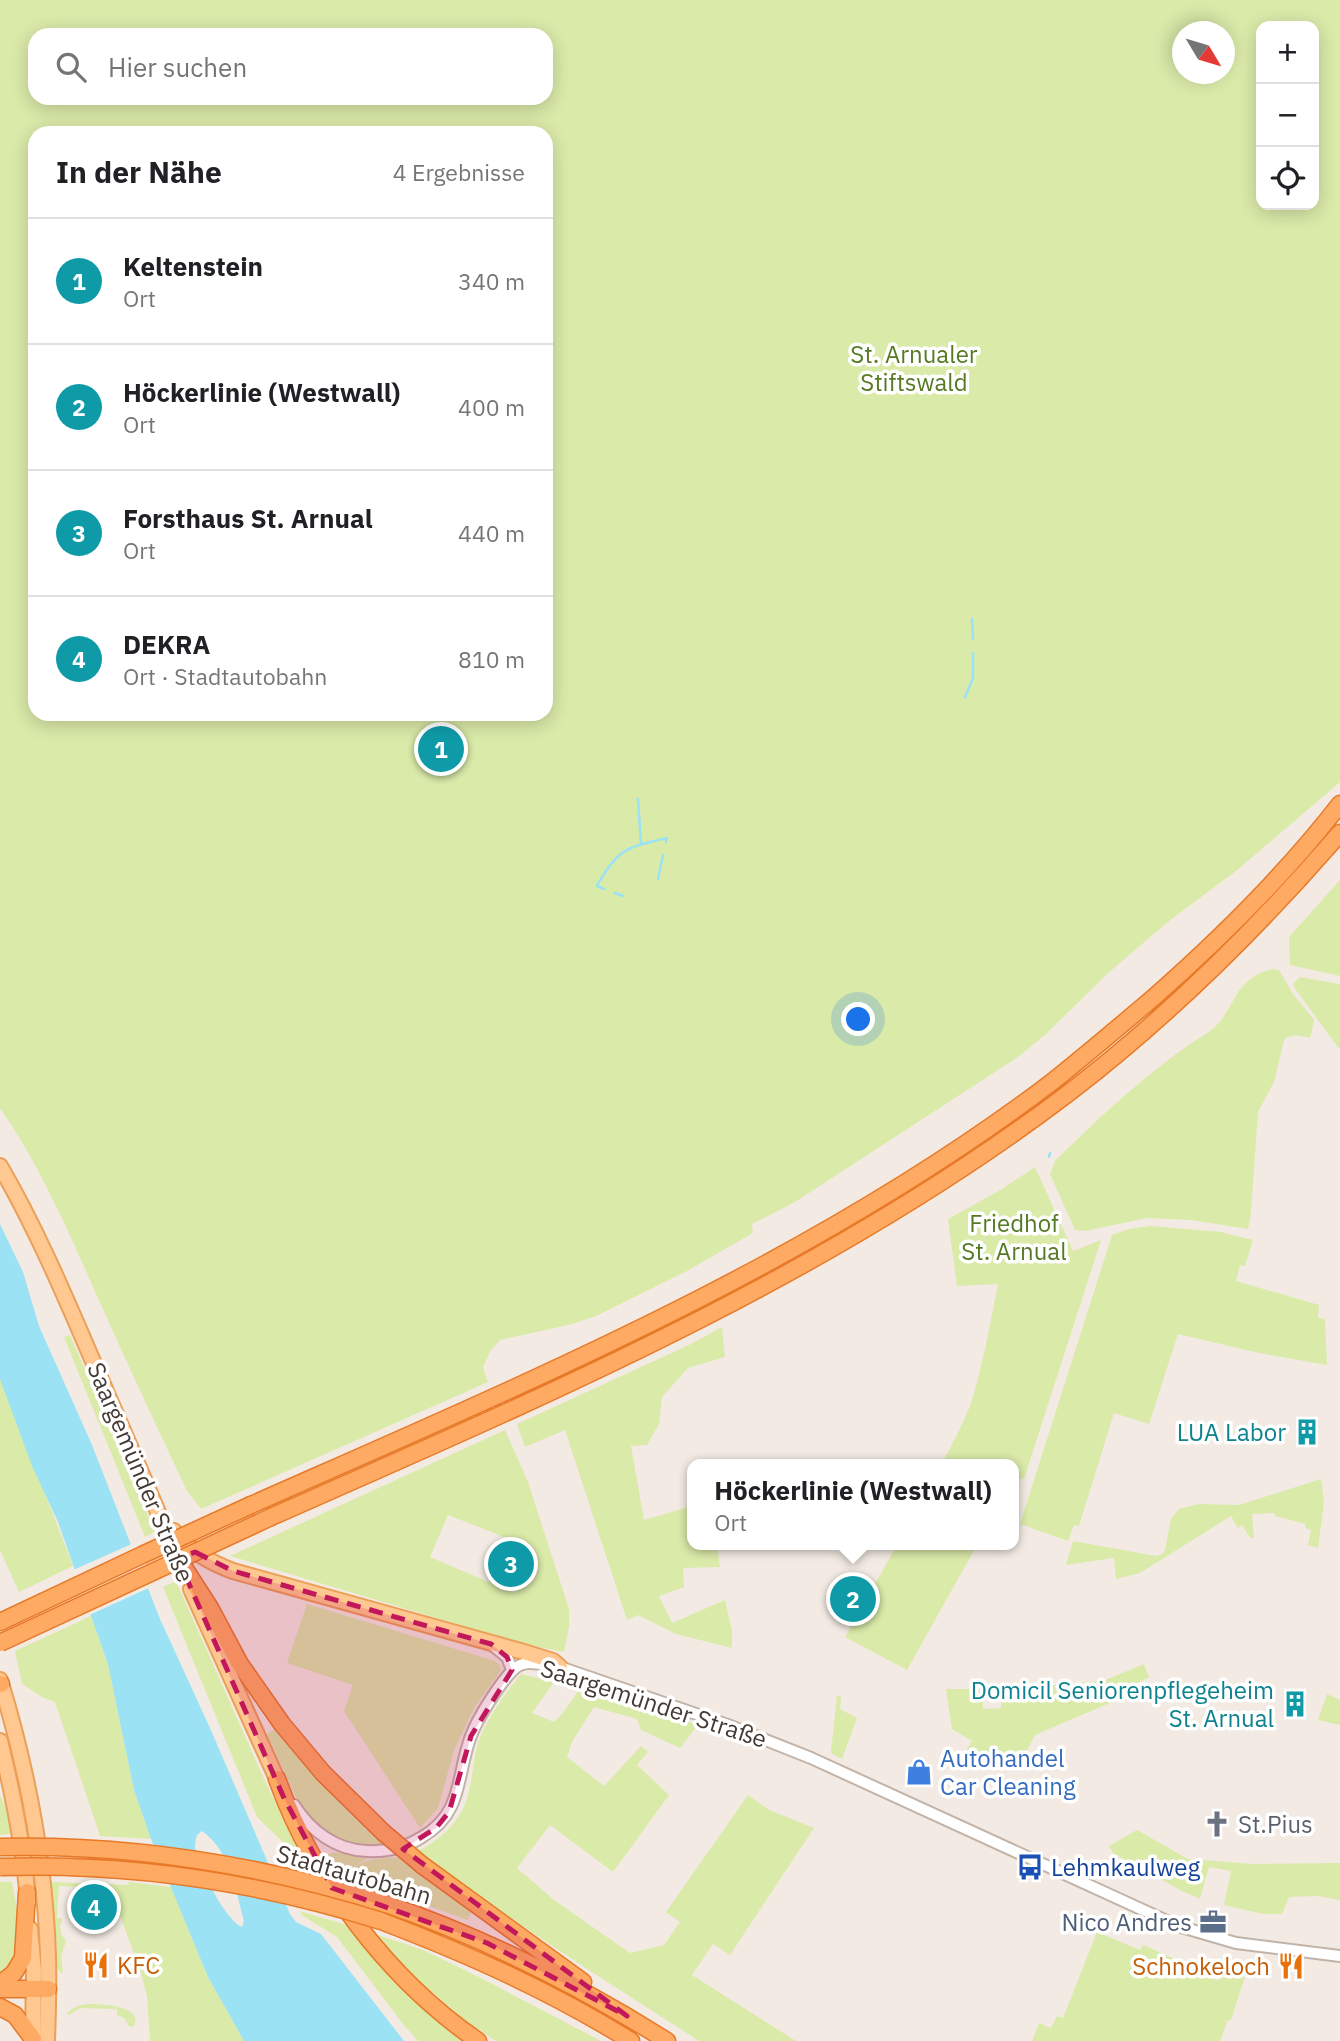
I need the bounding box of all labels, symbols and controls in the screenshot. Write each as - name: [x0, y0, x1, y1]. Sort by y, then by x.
- north arrow: [1172, 21, 1235, 84]
- map controls: [1256, 21, 1319, 210]
- button: +: [1256, 21, 1319, 84]
- search box: [28, 28, 553, 105]
- icon: search: [52, 48, 90, 86]
- text: Hier suchen: [108, 50, 247, 84]
- button: −: [1256, 84, 1319, 147]
- button: locate: [1256, 147, 1319, 210]
- text: In der Nähe: [56, 152, 222, 191]
- text: 4 Ergebnisse: [393, 157, 525, 187]
- text: Keltenstein: [123, 249, 263, 283]
- text: 1: [72, 266, 86, 296]
- text: 340 m: [458, 266, 525, 296]
- text: Ort: [123, 283, 156, 313]
- park label: St. Arnualer Stiftswald: [850, 338, 978, 398]
- text: Höckerlinie (Westwall): [123, 375, 400, 409]
- text: 2: [72, 392, 86, 422]
- text: 400 m: [458, 392, 525, 422]
- text: Ort: [123, 409, 156, 439]
- text: Forsthaus St. Arnual: [123, 501, 373, 535]
- text: 3: [72, 518, 86, 548]
- text: 440 m: [458, 518, 525, 548]
- text: Ort: [123, 535, 156, 565]
- text: DEKRA: [123, 627, 210, 661]
- text: 4: [72, 644, 86, 674]
- text: 810 m: [458, 644, 525, 674]
- text: Ort · Stadtautobahn: [123, 661, 327, 691]
- pin: 1: [418, 723, 464, 775]
- your location: [841, 1002, 875, 1036]
- park label: Friedhof St. Arnual: [961, 1207, 1067, 1267]
- street label: Saargemünder Straße: [80, 1357, 202, 1587]
- place label: LUA Labor: [1177, 1416, 1286, 1448]
- building icon: LUA Labor: [1292, 1417, 1322, 1447]
- popup: [687, 1459, 1019, 1550]
- text: Höckerlinie (Westwall): [714, 1473, 992, 1507]
- text: Ort: [714, 1507, 747, 1537]
- pin: 3: [488, 1538, 534, 1590]
- pin: 2: [830, 1573, 876, 1625]
- street label: Saargemünder Straße: [537, 1651, 771, 1755]
- place label: Domicil Seniorenpflegeheim St. Arnual: [971, 1674, 1274, 1734]
- building icon: Domicil Seniorenpflegeheim St. Arnual: [1280, 1689, 1310, 1719]
- place label: Autohandel Car Cleaning: [940, 1742, 1076, 1802]
- shop icon: Autohandel Car Cleaning: [904, 1757, 934, 1787]
- place label: St.Pius: [1238, 1808, 1313, 1840]
- church icon: St.Pius: [1202, 1809, 1232, 1839]
- street label: Stadtautobahn: [273, 1837, 435, 1911]
- place label: Lehmkaulweg: [1051, 1851, 1200, 1883]
- bus stop icon: Lehmkaulweg: [1015, 1852, 1045, 1882]
- pin: 4: [71, 1881, 117, 1933]
- place label: Nico Andres: [1062, 1906, 1192, 1938]
- office icon: Nico Andres: [1198, 1907, 1228, 1937]
- place label: KFC: [117, 1949, 160, 1981]
- restaurant icon: KFC: [81, 1950, 111, 1980]
- place label: Schnokeloch: [1132, 1950, 1270, 1982]
- restaurant icon: Schnokeloch: [1276, 1951, 1306, 1981]

